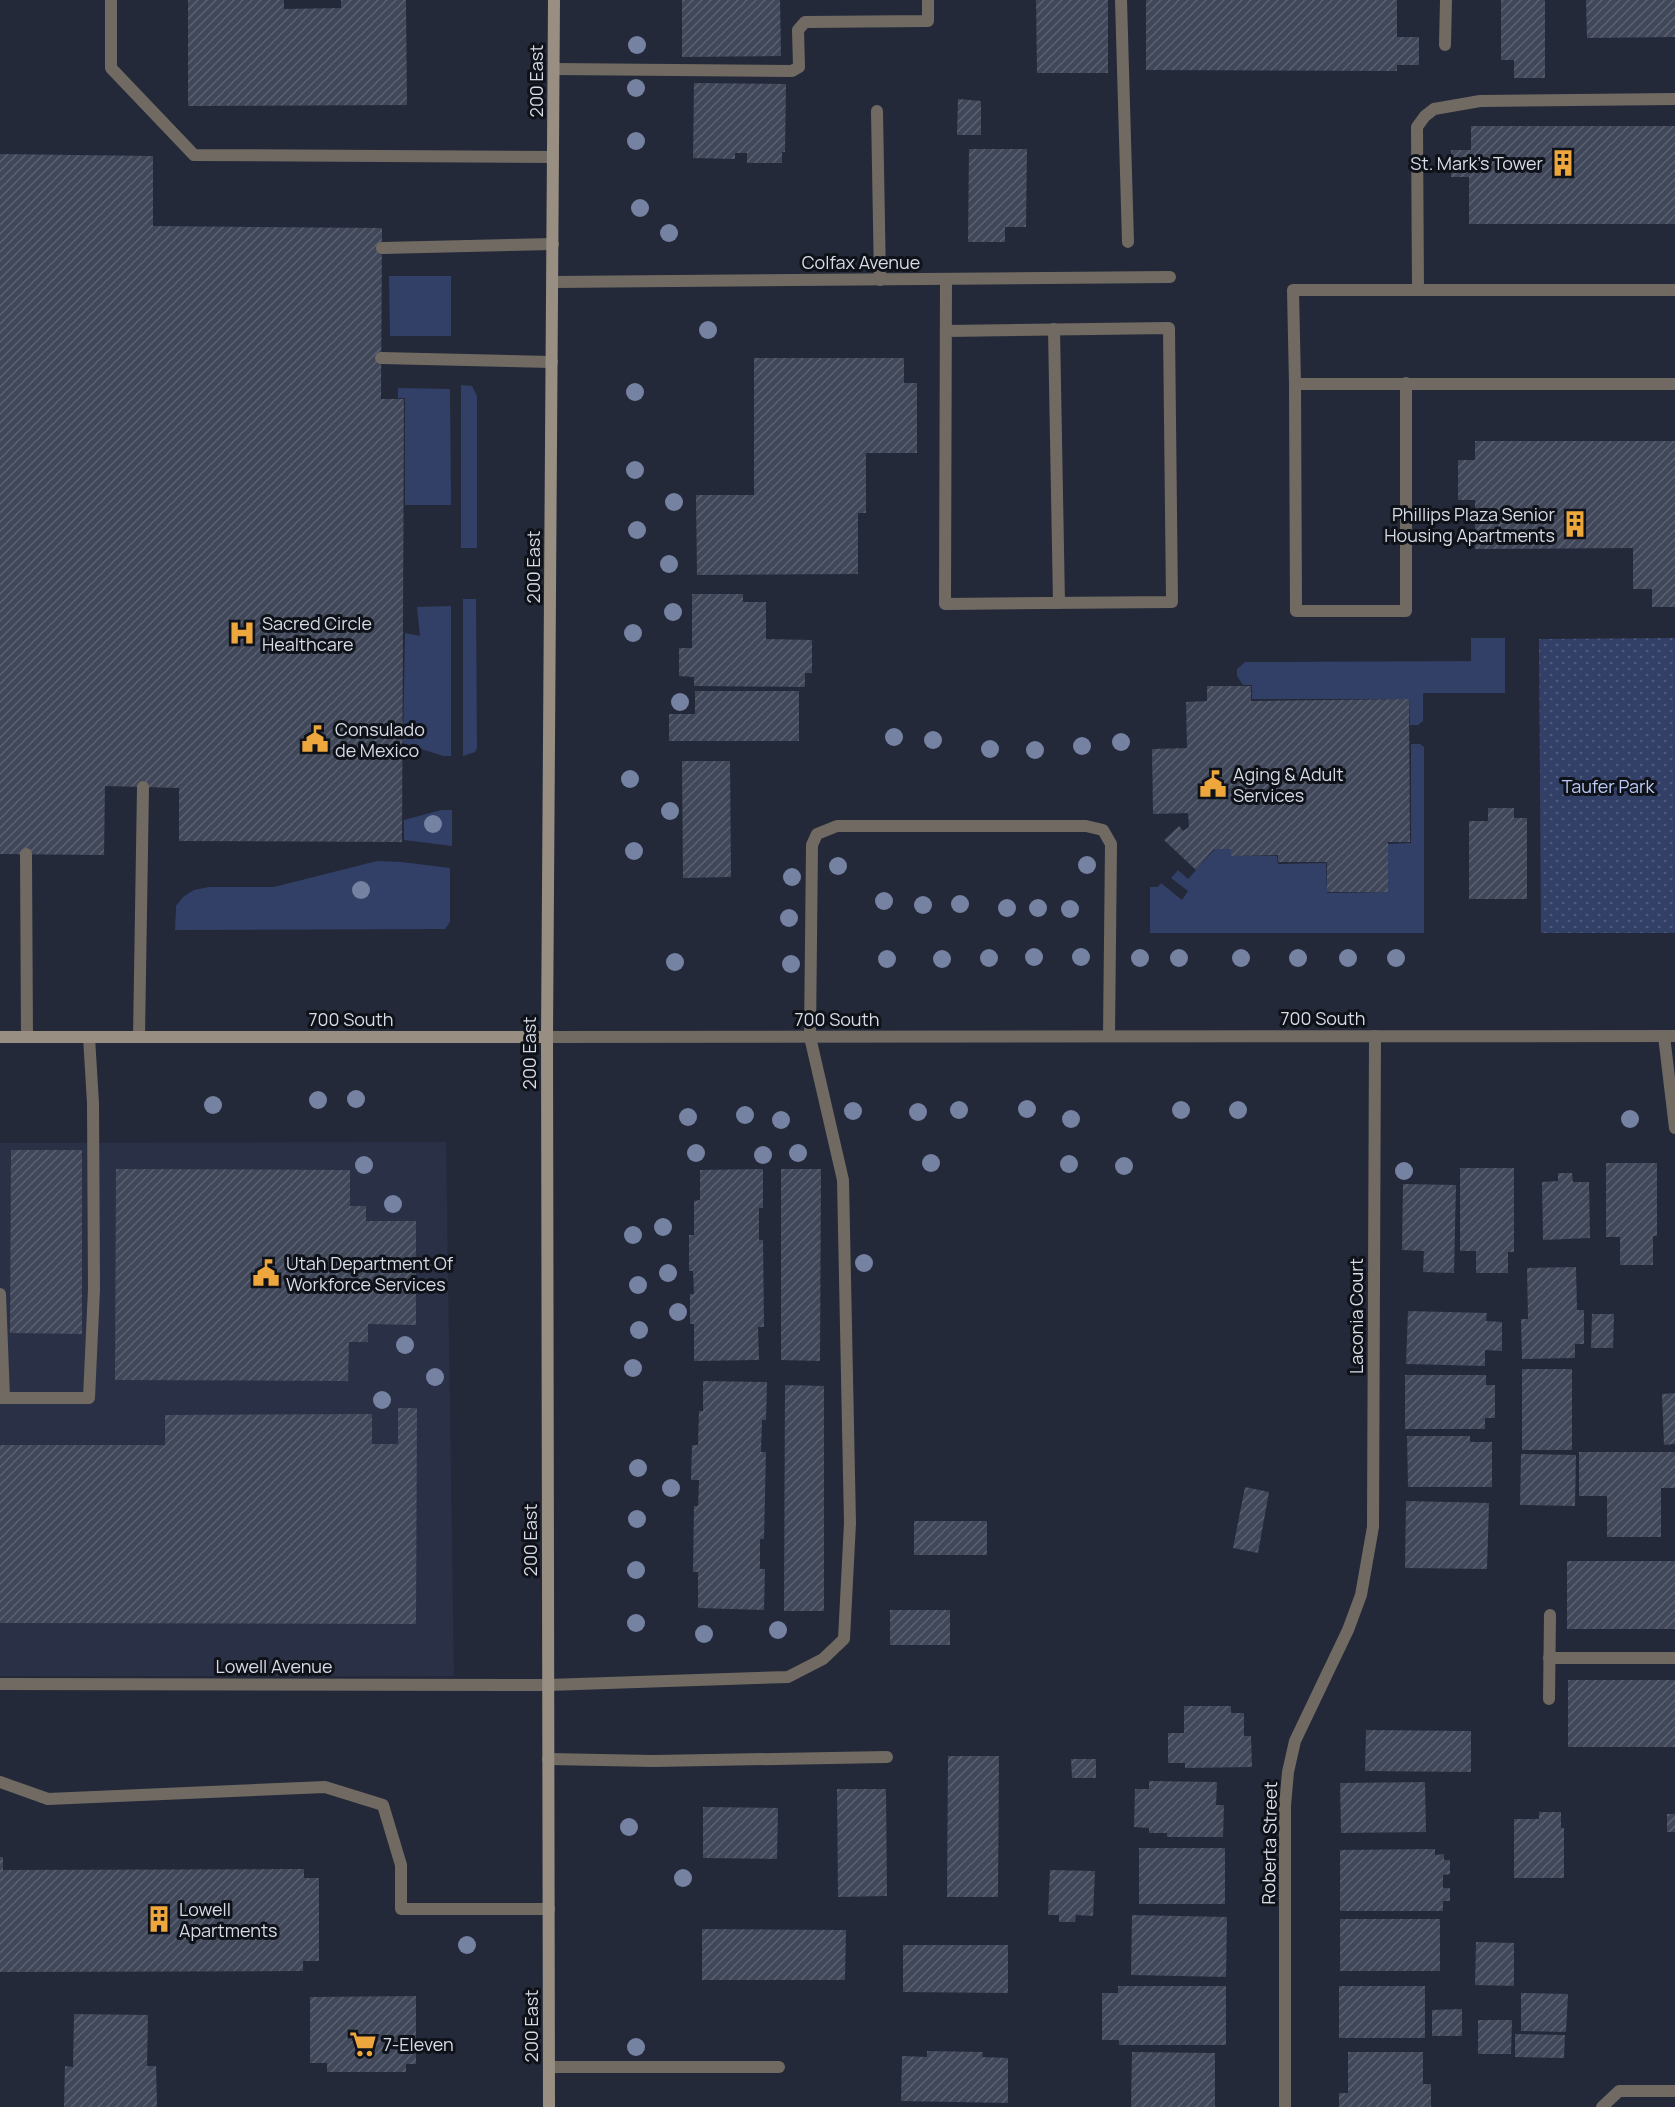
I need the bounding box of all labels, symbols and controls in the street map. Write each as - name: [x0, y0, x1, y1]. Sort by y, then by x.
- street label: 200 East: [524, 45, 548, 117]
- building icon: St. Mark's Tower: [1548, 148, 1578, 178]
- place label: St. Mark's Tower: [1410, 151, 1544, 175]
- street label: Colfax Avenue: [802, 250, 920, 274]
- place label: Phillips Plaza Senior Housing Apartments: [1384, 502, 1556, 547]
- building icon: Phillips Plaza Senior Housing Apartments: [1560, 509, 1590, 539]
- street label: 200 East: [521, 531, 545, 603]
- place label: Sacred Circle Healthcare: [262, 611, 372, 656]
- hospital icon: Sacred Circle Healthcare: [227, 618, 257, 648]
- place label: Consulado de Mexico: [335, 717, 425, 762]
- public building icon: Consulado de Mexico: [300, 724, 330, 754]
- place label: Aging & Adult Services: [1233, 762, 1344, 807]
- public building icon: Aging & Adult Services: [1198, 769, 1228, 799]
- park label: Taufer Park: [1562, 774, 1655, 798]
- street label: 700 South: [1281, 1006, 1365, 1030]
- street label: 700 South: [309, 1007, 393, 1031]
- street label: 700 South: [795, 1007, 879, 1031]
- street label: 200 East: [517, 1017, 541, 1089]
- place label: Utah Department Of Workforce Services: [286, 1251, 454, 1296]
- public building icon: Utah Department Of Workforce Services: [251, 1258, 281, 1288]
- street label: Laconia Court: [1344, 1258, 1368, 1374]
- street label: 200 East: [518, 1504, 542, 1576]
- street label: Lowell Avenue: [215, 1654, 333, 1678]
- street label: Roberta Street: [1256, 1781, 1282, 1905]
- place label: Lowell Apartments: [179, 1897, 278, 1942]
- building icon: Lowell Apartments: [144, 1904, 174, 1934]
- street label: 200 East: [519, 1990, 543, 2062]
- supermarket icon: 7-Eleven: [348, 2029, 378, 2059]
- place label: 7-Eleven: [383, 2032, 454, 2056]

